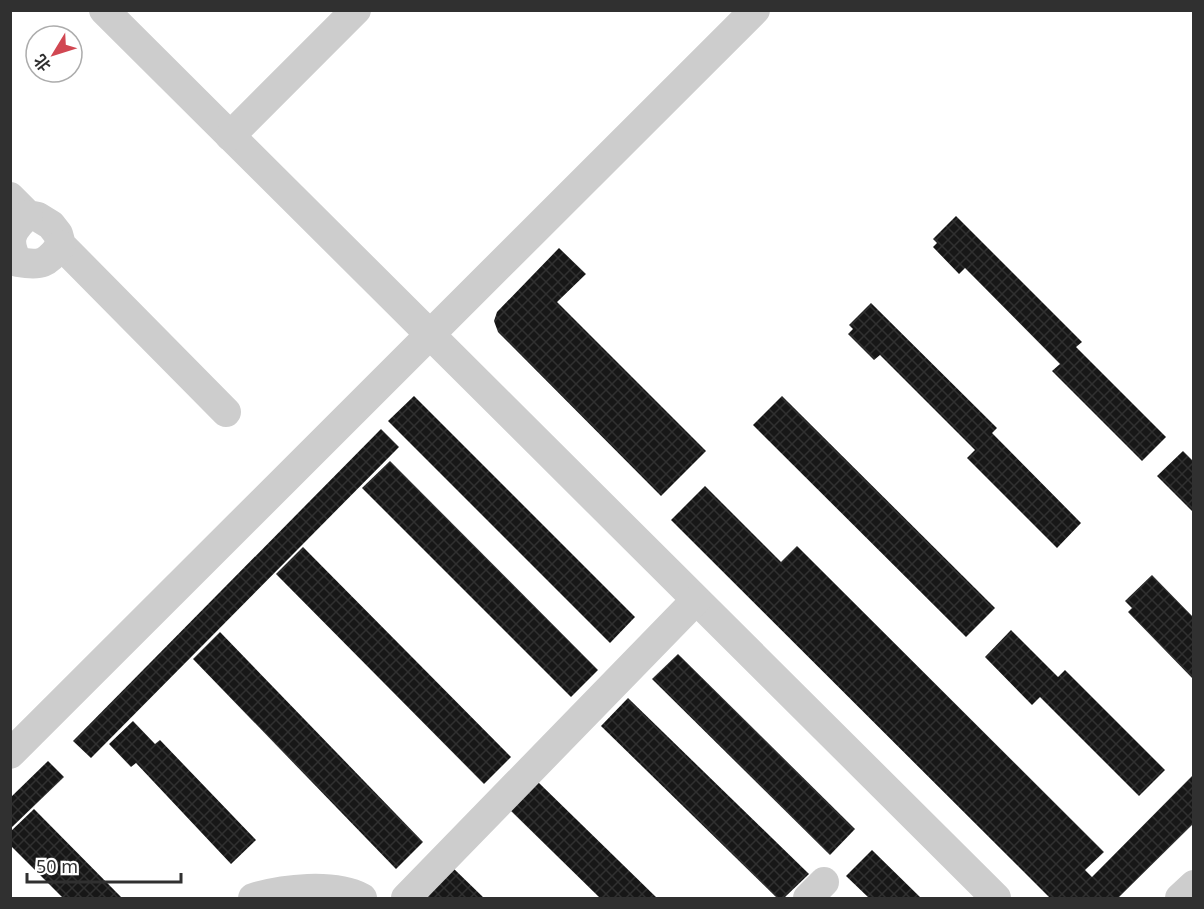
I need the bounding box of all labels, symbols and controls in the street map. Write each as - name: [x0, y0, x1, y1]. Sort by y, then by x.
- north arrow: [24, 24, 84, 84]
- text: 北: [29, 50, 56, 76]
- scale bar: [27, 846, 182, 884]
- text: 50 m: [36, 854, 78, 878]

